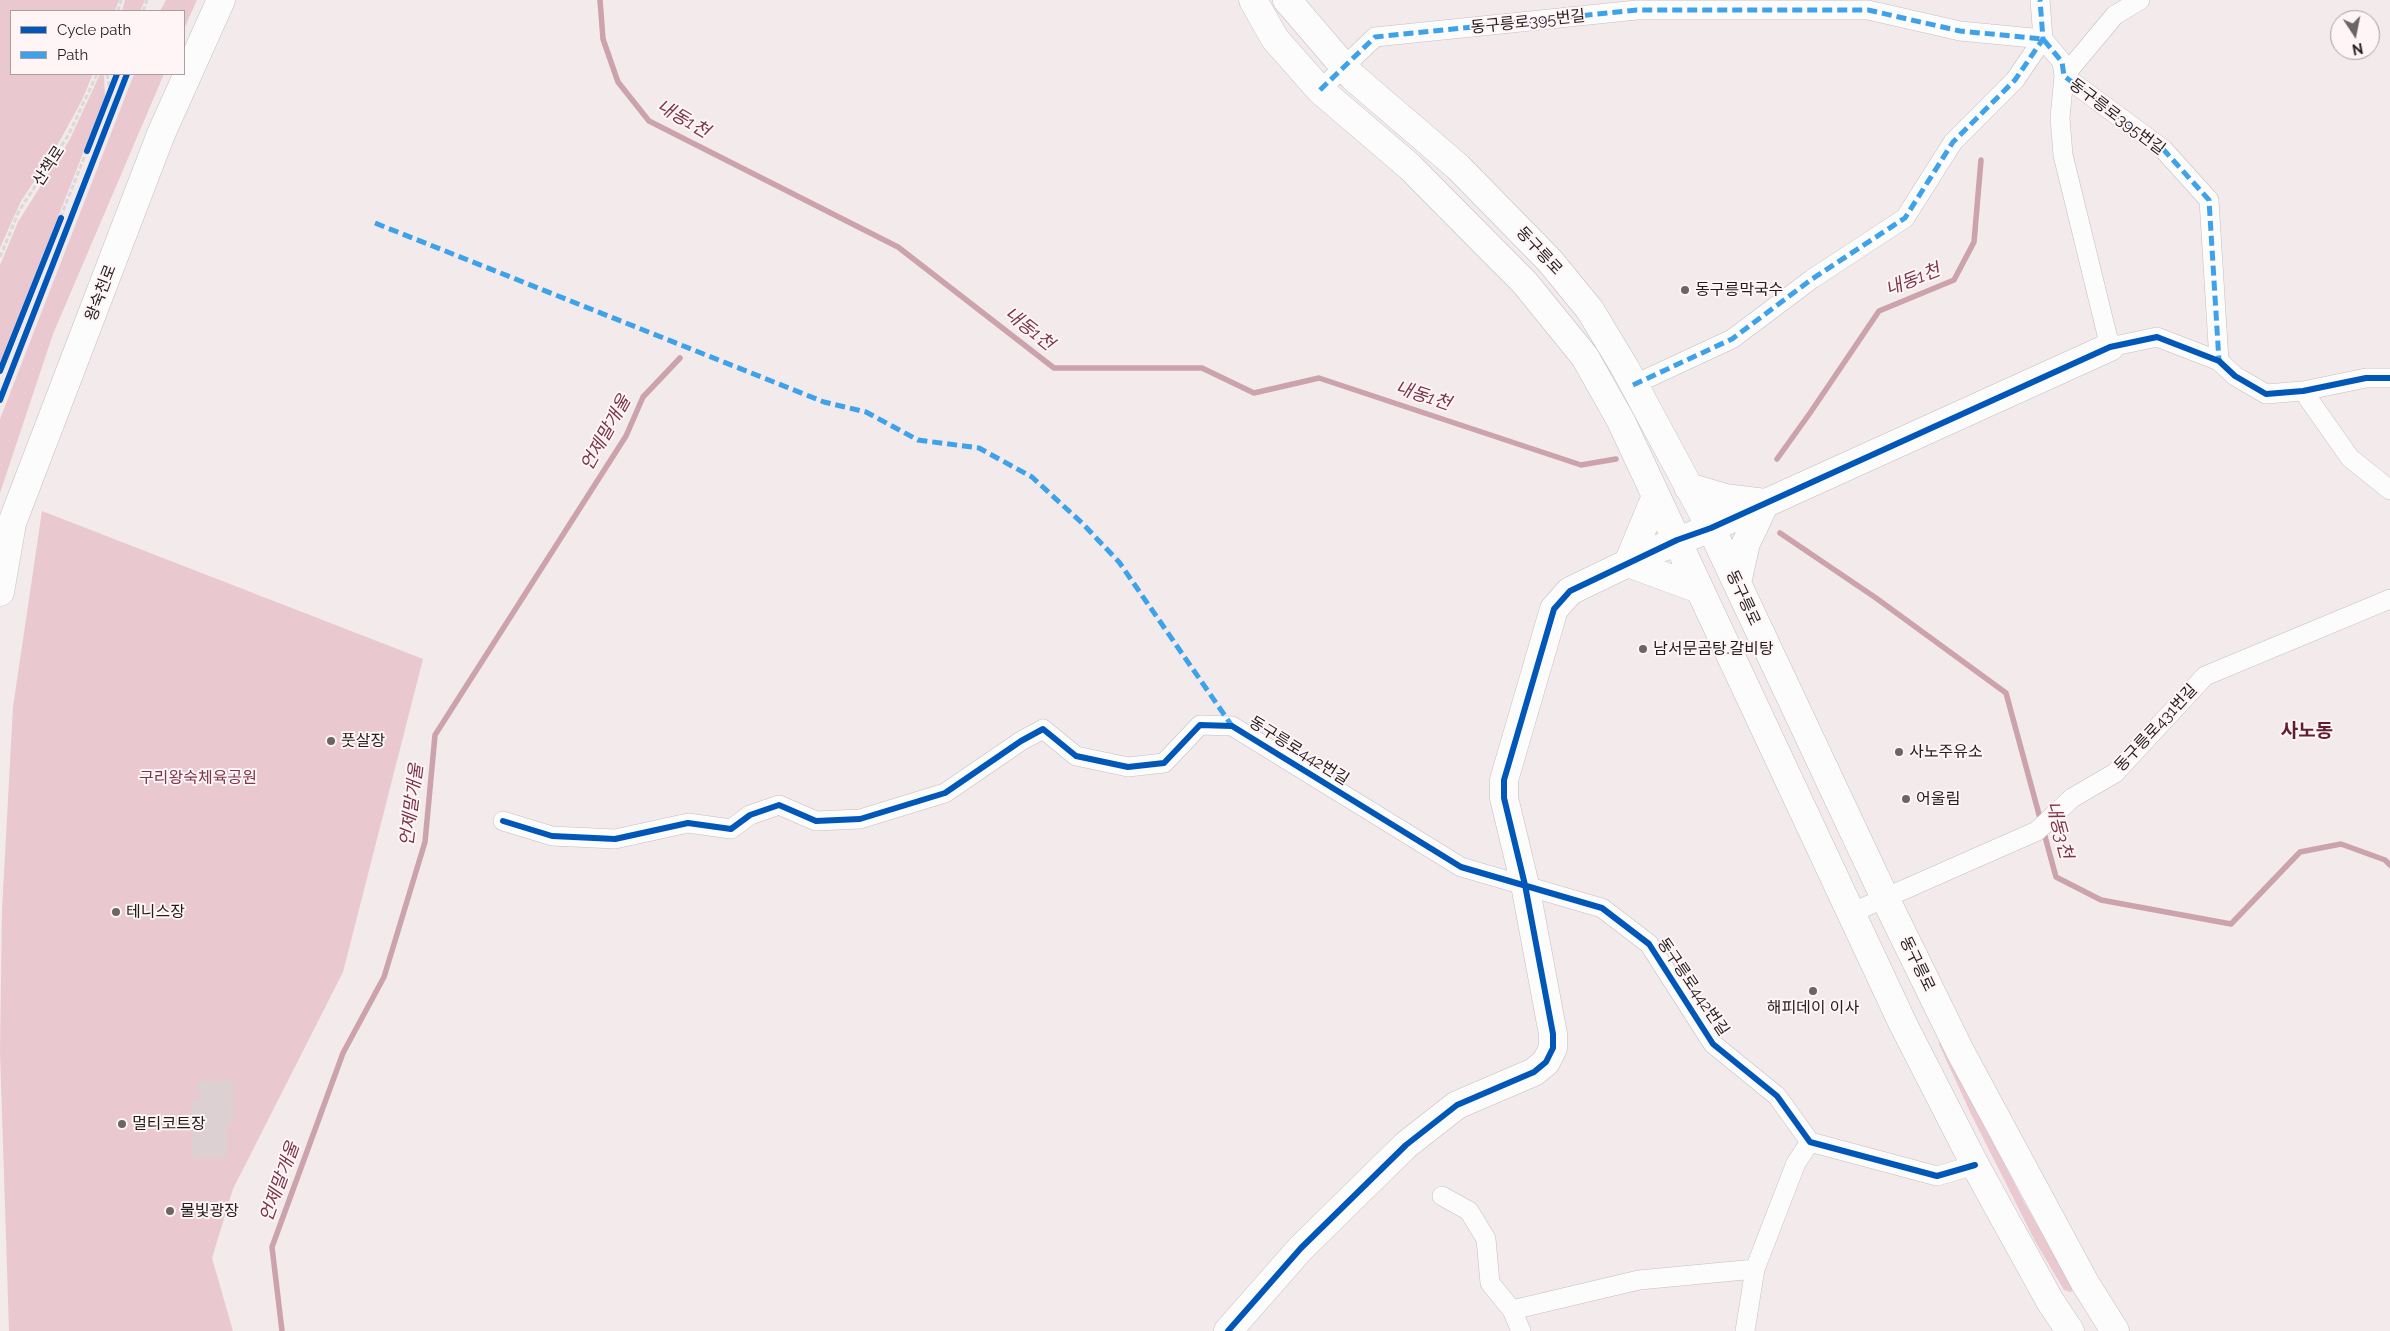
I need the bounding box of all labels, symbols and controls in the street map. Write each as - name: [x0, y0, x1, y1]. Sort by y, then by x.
- street label: 동구릉로395번길: [1470, 6, 1586, 38]
- legend: [10, 10, 185, 75]
- north arrow: [2330, 10, 2380, 60]
- text: Cycle path: [57, 21, 131, 39]
- text: N: [2351, 40, 2364, 58]
- text: Path: [57, 46, 88, 64]
- street label: 동구릉로395번길: [2065, 75, 2169, 159]
- water label: 내동1천: [653, 95, 713, 143]
- street label: 산책로: [29, 142, 69, 190]
- street label: 동구릉로: [1512, 223, 1566, 279]
- water label: 내동1천: [1883, 259, 1943, 301]
- street label: 왕숙천로: [81, 262, 121, 324]
- place label: 동구릉막국수: [1695, 280, 1783, 300]
- marker: 동구릉막국수: [1679, 284, 1691, 296]
- water label: 내동1천: [1000, 303, 1058, 355]
- water label: 내동1천: [1393, 377, 1453, 415]
- water label: 언제말개울: [576, 392, 636, 474]
- street label: 동구릉로: [1722, 567, 1764, 629]
- place label: 남서문곰탕.갈비탕: [1653, 639, 1774, 659]
- marker: 남서문곰탕.갈비탕: [1637, 643, 1649, 655]
- street label: 동구릉로431번길: [2111, 680, 2201, 776]
- street label: 동구릉로442번길: [1246, 713, 1352, 789]
- district label: 사노동: [2281, 720, 2333, 742]
- place label: 풋살장: [341, 731, 385, 751]
- marker: 풋살장: [325, 735, 337, 747]
- place label: 사노주유소: [1909, 742, 1983, 762]
- marker: 사노주유소: [1893, 746, 1905, 758]
- water label: 언제말개울: [396, 763, 428, 847]
- park label: 구리왕숙체육공원: [139, 768, 257, 788]
- place label: 어울림: [1916, 789, 1960, 809]
- marker: 어울림: [1900, 793, 1912, 805]
- water label: 내동3천: [2041, 799, 2077, 861]
- place label: 테니스장: [126, 902, 185, 922]
- marker: 테니스장: [110, 906, 122, 918]
- street label: 동구릉로: [1895, 933, 1939, 995]
- street label: 동구릉로442번길: [1653, 934, 1733, 1040]
- marker: 해피데이 이사: [1807, 985, 1819, 997]
- place label: 해피데이 이사: [1767, 998, 1859, 1018]
- place label: 멀티코트장: [132, 1114, 206, 1134]
- marker: 멀티코트장: [116, 1118, 128, 1130]
- water label: 언제말개울: [256, 1139, 304, 1225]
- place label: 물빛광장: [180, 1201, 239, 1221]
- marker: 물빛광장: [164, 1205, 176, 1217]

